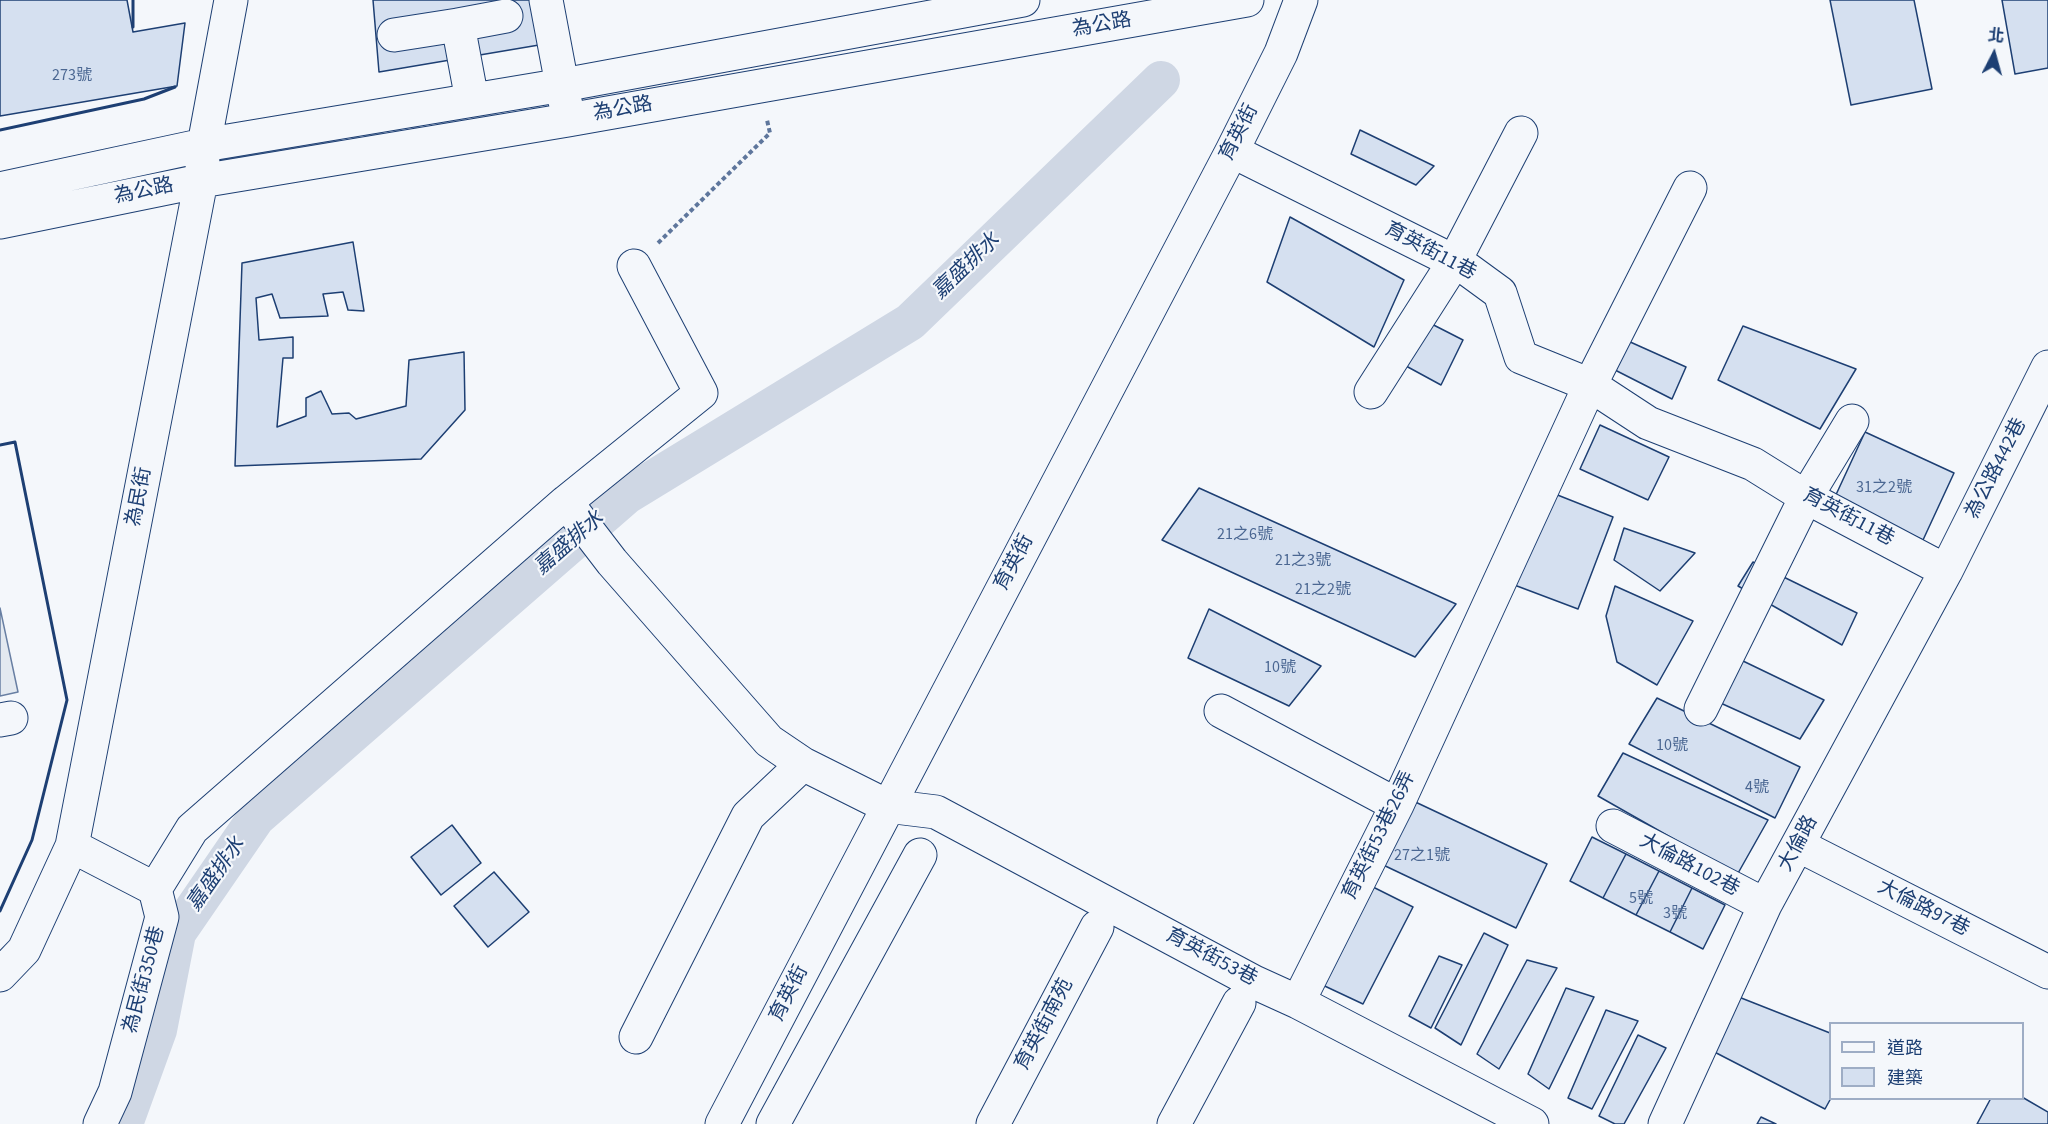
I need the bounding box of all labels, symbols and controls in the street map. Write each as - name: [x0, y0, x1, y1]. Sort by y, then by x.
- street label: 為公路: [1070, 9, 1134, 43]
- north arrow: [1964, 24, 2024, 84]
- text: 北: [1987, 24, 2005, 48]
- house number: 273號: [52, 66, 92, 86]
- street label: 為公路: [591, 93, 655, 127]
- street label: 育英街: [1216, 101, 1264, 165]
- street label: 為公路: [112, 174, 176, 210]
- street label: 育英街11巷: [1380, 218, 1480, 286]
- water label: 嘉盛排水: [928, 229, 1006, 305]
- street label: 為公路442巷: [1961, 415, 2033, 523]
- street label: 為民街: [122, 465, 158, 529]
- house number: 31之2號: [1856, 478, 1912, 498]
- street label: 育英街11巷: [1798, 484, 1898, 552]
- water label: 嘉盛排水: [530, 507, 610, 581]
- house number: 21之6號: [1217, 525, 1273, 545]
- street label: 育英街: [990, 531, 1040, 595]
- house number: 21之3號: [1275, 551, 1331, 571]
- house number: 21之2號: [1295, 580, 1351, 600]
- house number: 10號: [1264, 658, 1296, 678]
- house number: 10號: [1656, 736, 1688, 756]
- street label: 育英街53巷26弄: [1339, 768, 1421, 904]
- house number: 4號: [1745, 778, 1769, 798]
- street label: 大倫路: [1774, 812, 1824, 876]
- street label: 大倫路102巷: [1635, 830, 1743, 902]
- water label: 嘉盛排水: [183, 833, 251, 917]
- house number: 27之1號: [1394, 846, 1450, 866]
- street label: 大倫路97巷: [1873, 876, 1973, 942]
- house number: 5號: [1629, 889, 1653, 909]
- house number: 3號: [1663, 904, 1687, 924]
- street label: 為民街350巷: [119, 924, 171, 1036]
- street label: 育英街53巷: [1161, 924, 1261, 992]
- street label: 育英街: [766, 962, 814, 1026]
- street label: 育英街南苑: [1011, 975, 1079, 1075]
- legend: [1829, 1022, 2024, 1100]
- text: 道路: [1887, 1036, 1923, 1061]
- text: 建築: [1887, 1066, 1923, 1091]

